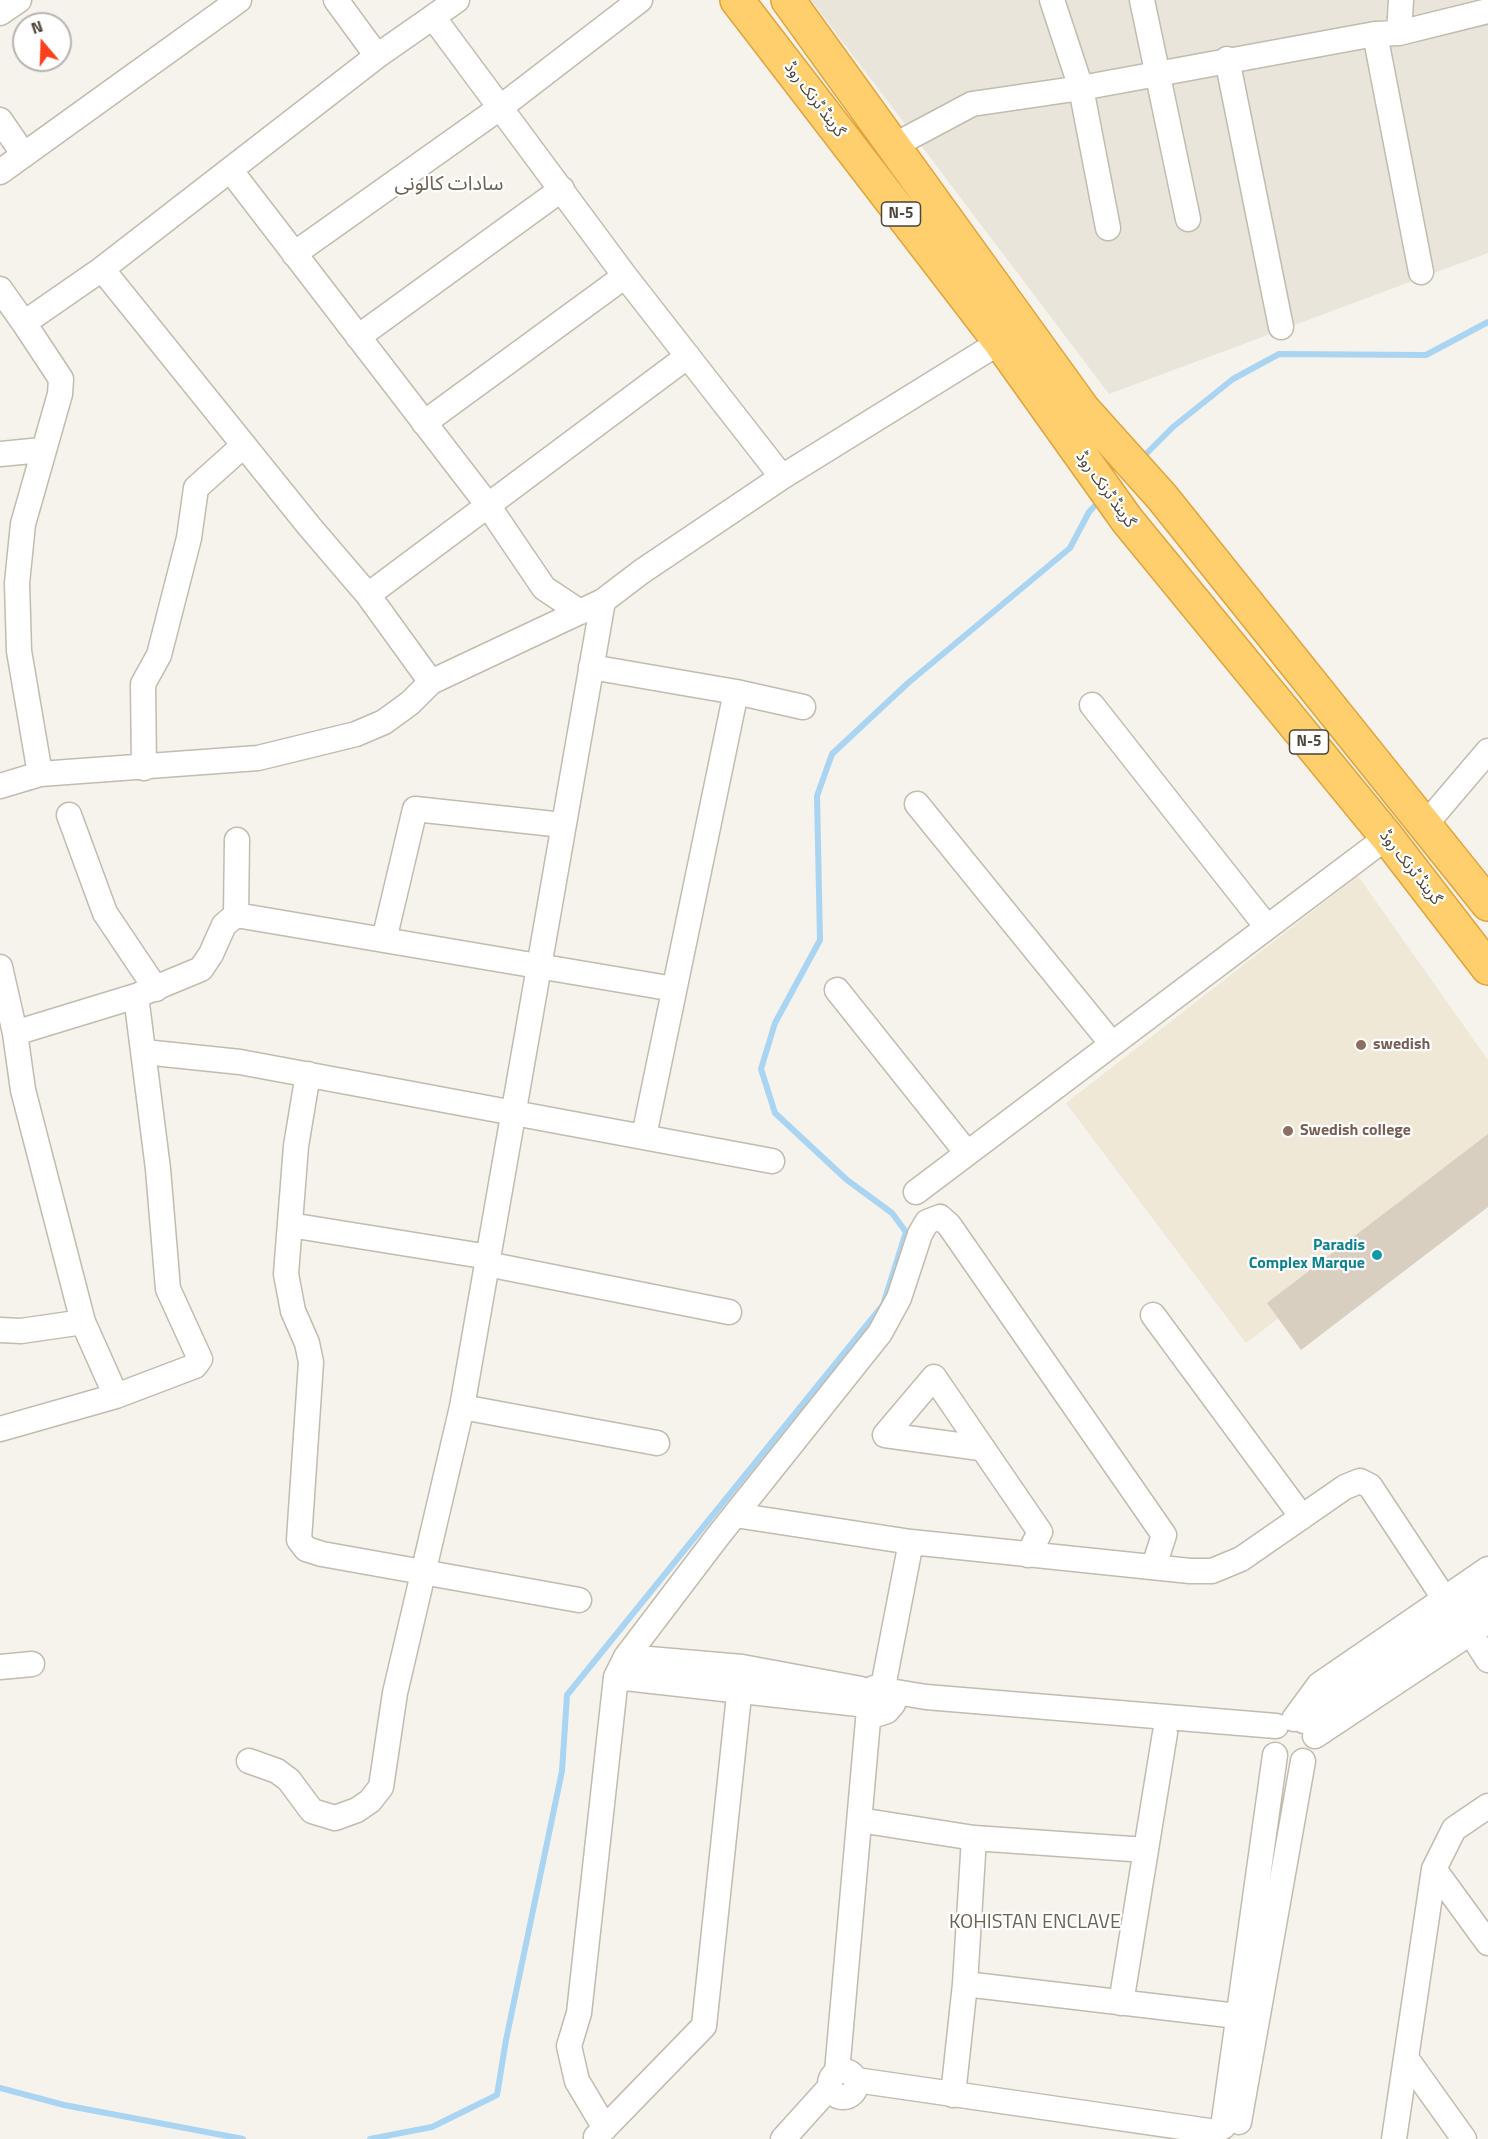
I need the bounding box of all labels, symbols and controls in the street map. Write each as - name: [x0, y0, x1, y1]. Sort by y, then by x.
- north arrow: [12, 12, 72, 72]
- text: N: [28, 14, 46, 40]
- street label: گرینڈ ٹرنک روڈ: [779, 58, 849, 142]
- district label: سادات کالونی: [395, 173, 503, 197]
- road number: N-5: [882, 202, 920, 226]
- street label: گرینڈ ٹرنک روڈ: [1071, 448, 1139, 532]
- road number: N-5: [1290, 730, 1328, 754]
- street label: گرینڈ ٹرنک روڈ: [1375, 827, 1445, 909]
- place label: swedish: [1373, 1035, 1430, 1055]
- marker: swedish: [1354, 1038, 1368, 1052]
- place label: Swedish college: [1300, 1121, 1411, 1141]
- marker: Swedish college: [1281, 1124, 1295, 1138]
- place label: Paradis Complex Marque: [1249, 1236, 1365, 1274]
- marker: Paradis Complex Marque: [1370, 1248, 1384, 1262]
- district label: KOHISTAN ENCLAVE: [937, 1911, 1133, 1935]

